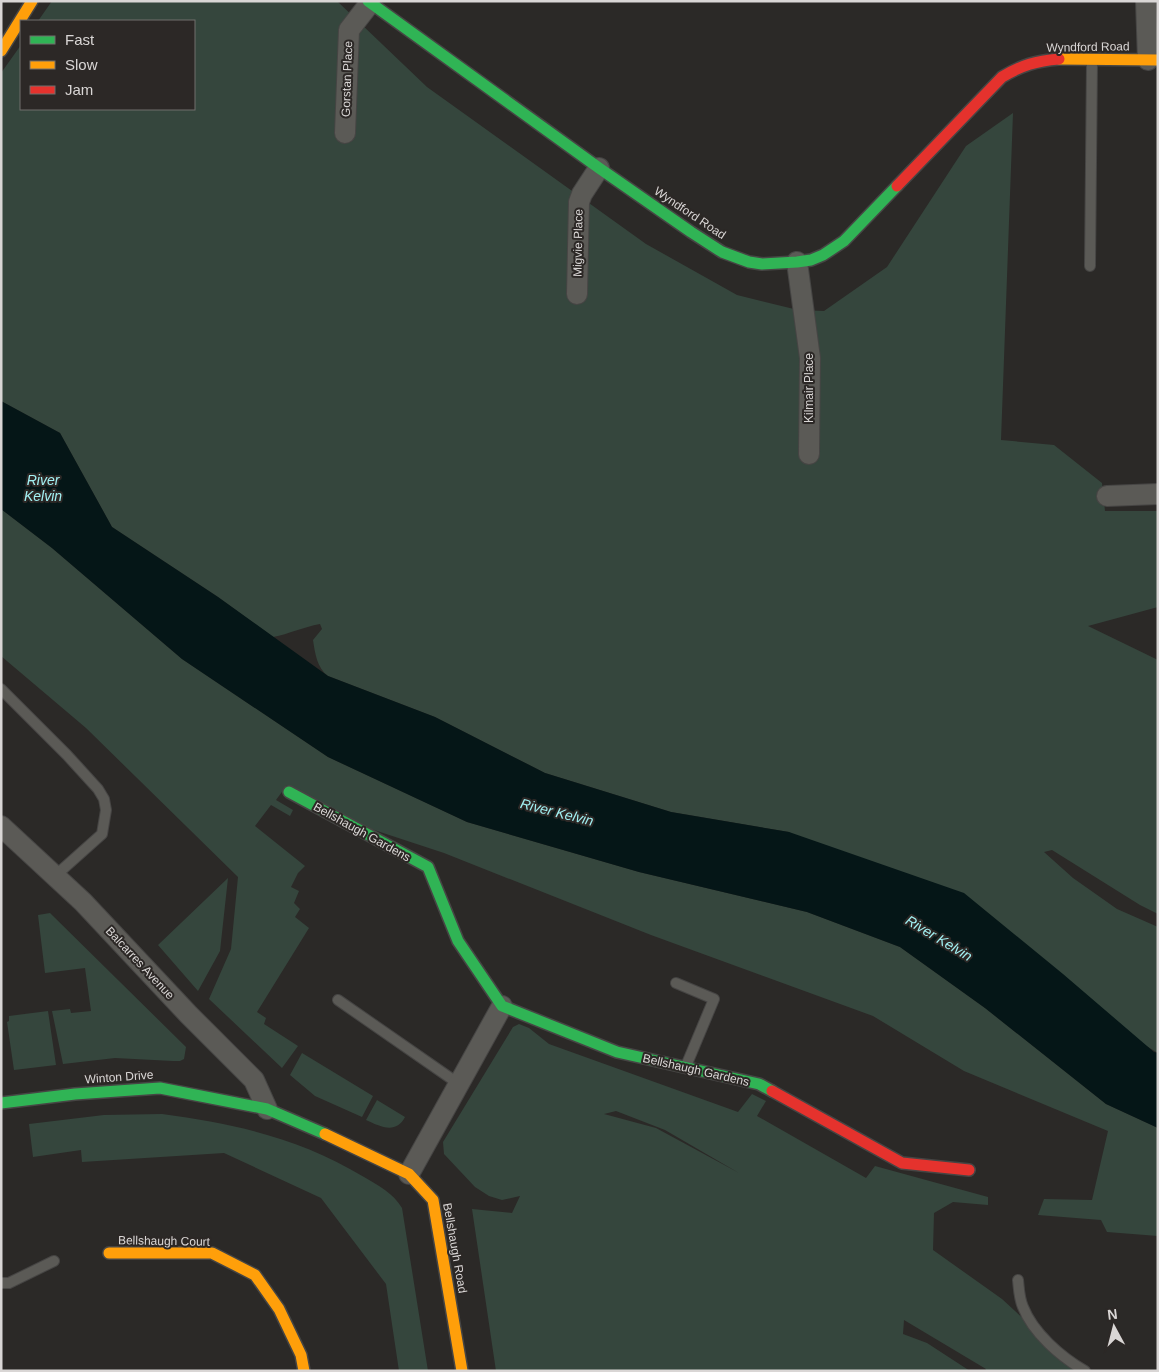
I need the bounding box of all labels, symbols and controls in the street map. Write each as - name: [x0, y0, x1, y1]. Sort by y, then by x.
- legend: [20, 20, 195, 110]
- text: Fast: [65, 31, 95, 48]
- street label: Wyndford Road: [1046, 39, 1130, 55]
- street label: Gorstan Place: [339, 40, 355, 117]
- text: Slow: [65, 56, 98, 73]
- text: Jam: [65, 81, 93, 98]
- street label: Wyndford Road: [652, 184, 728, 242]
- street label: Migvie Place: [570, 209, 586, 277]
- street label: Kilmair Place: [802, 353, 816, 423]
- water label: River Kelvin: [24, 472, 62, 504]
- water label: River Kelvin: [519, 795, 595, 829]
- street label: Bellshaugh Gardens: [311, 800, 413, 864]
- water label: River Kelvin: [903, 912, 975, 964]
- street label: Balcarres Avenue: [103, 924, 177, 1002]
- street label: Bellshaugh Gardens: [641, 1051, 751, 1089]
- street label: Winton Drive: [84, 1068, 154, 1086]
- street label: Bellshaugh Road: [440, 1202, 470, 1294]
- street label: Bellshaugh Court: [118, 1233, 211, 1249]
- north arrow: [1089, 1302, 1139, 1352]
- text: N: [1106, 1306, 1118, 1323]

